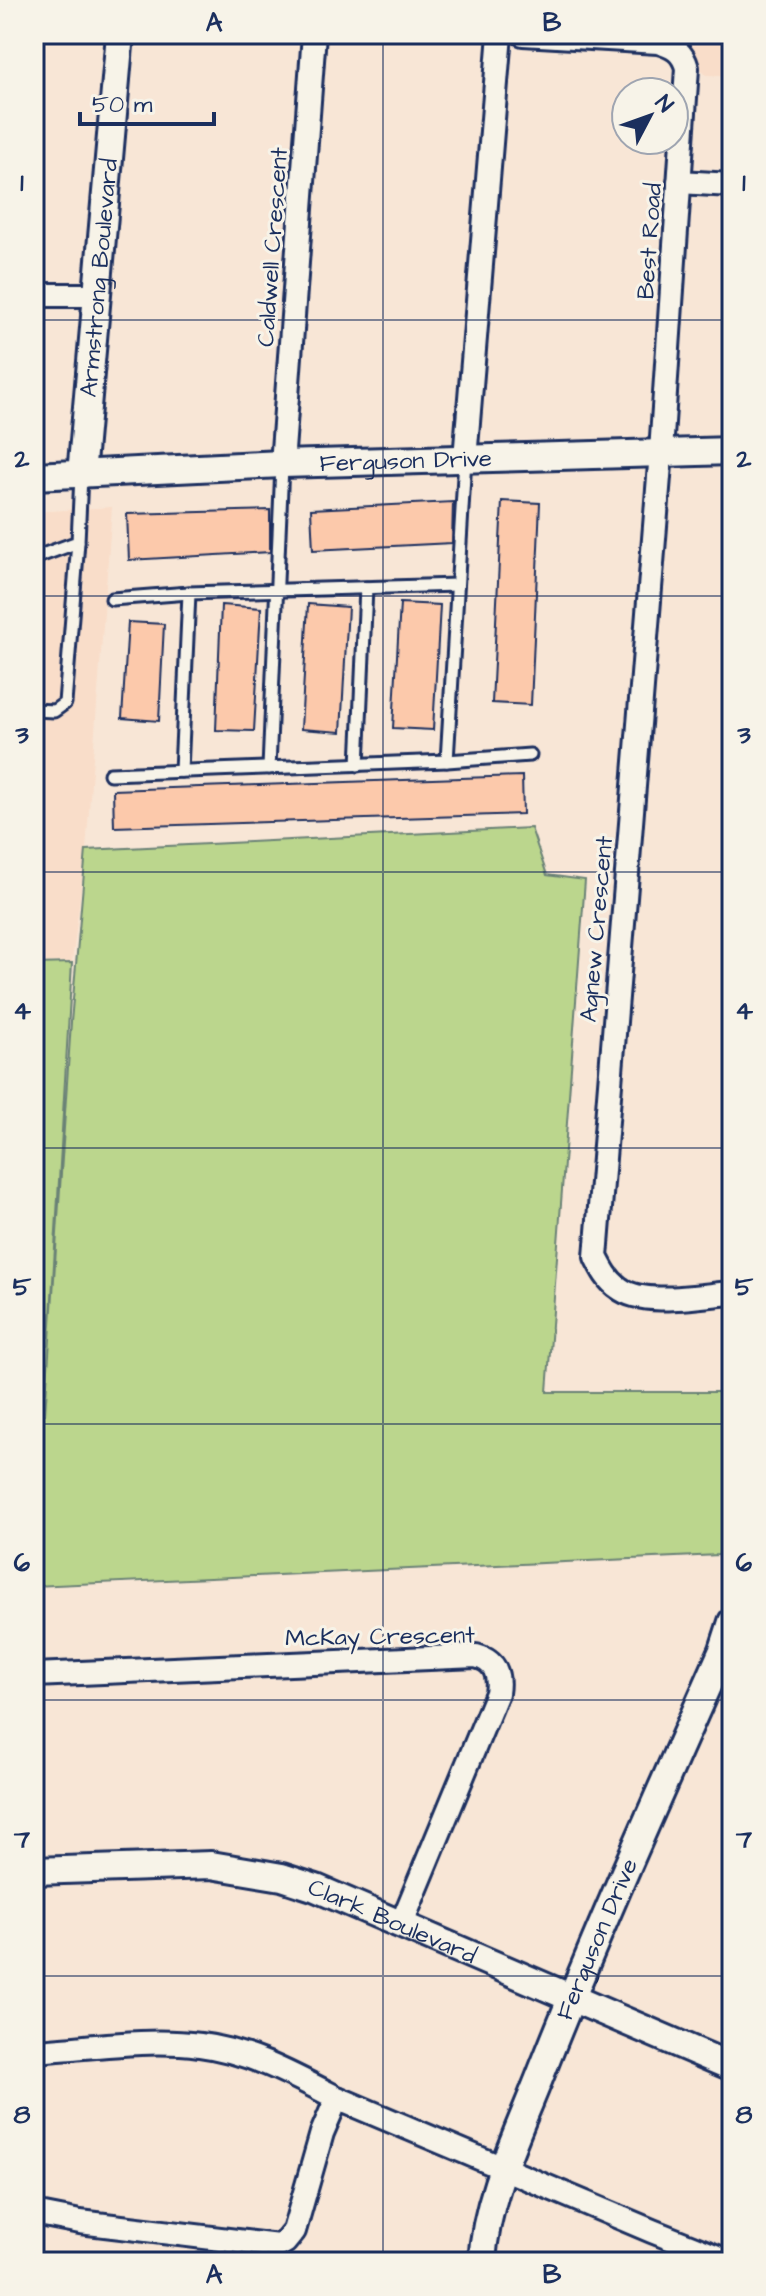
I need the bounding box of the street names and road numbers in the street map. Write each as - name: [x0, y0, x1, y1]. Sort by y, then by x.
- street label: Caldwell Crescent: [249, 146, 297, 348]
- street label: Armstrong Boulevard: [72, 157, 127, 399]
- street label: Best Road: [629, 182, 671, 300]
- street label: Ferguson Drive: [319, 442, 492, 481]
- street label: Agnew Crescent: [572, 834, 623, 1024]
- street label: McKay Crescent: [285, 1618, 475, 1657]
- street label: Ferguson Drive: [548, 1853, 647, 2025]
- street label: Clark Boulevard: [302, 1871, 482, 1973]

